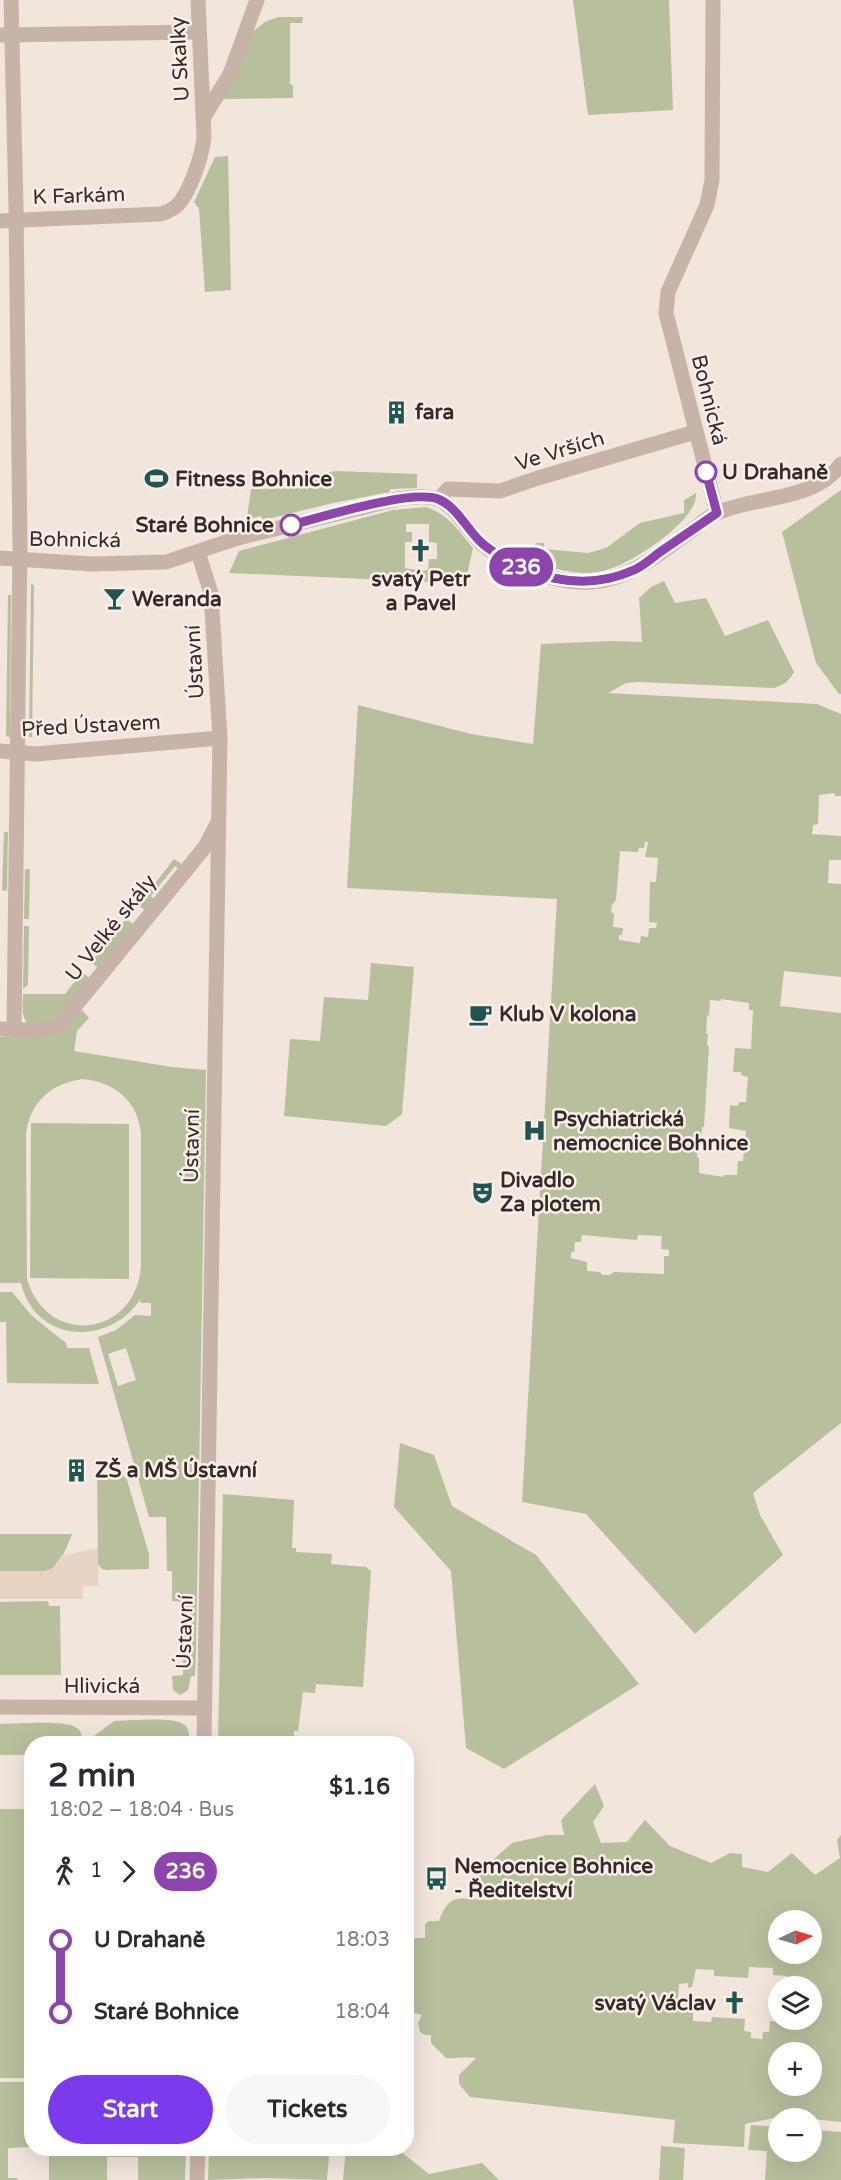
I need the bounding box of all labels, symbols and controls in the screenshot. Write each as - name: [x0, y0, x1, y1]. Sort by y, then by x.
- street label: U Skalky: [165, 16, 195, 102]
- street label: K Farkám: [32, 182, 126, 210]
- street label: Bohnická: [686, 352, 732, 448]
- building icon: fara: [384, 399, 410, 425]
- place label: fara: [415, 400, 454, 425]
- street label: Ve Vrších: [512, 426, 608, 476]
- place label: U Drahaně: [722, 460, 828, 485]
- marker: U Drahaně: [695, 461, 717, 483]
- sports icon: Fitness Bohnice: [144, 466, 170, 492]
- place label: Fitness Bohnice: [175, 467, 332, 492]
- place label: Staré Bohnice: [136, 513, 274, 538]
- marker: Staré Bohnice: [280, 514, 302, 536]
- street label: Bohnická: [29, 527, 121, 553]
- church icon: svatý Petr a Pavel: [408, 538, 434, 564]
- line badge: 236: [486, 548, 556, 586]
- text: 236: [501, 555, 541, 580]
- place label: svatý Petr a Pavel: [372, 567, 471, 616]
- bar icon: Weranda: [101, 586, 127, 612]
- place label: Weranda: [132, 587, 222, 612]
- street label: Ústavní: [181, 624, 209, 700]
- street label: Před Ústavem: [21, 710, 161, 742]
- street label: U Velké skály: [60, 870, 162, 986]
- cafe icon: Klub V kolona: [468, 1001, 494, 1027]
- place label: Klub V kolona: [499, 1002, 636, 1027]
- place label: Psychiatrická nemocnice Bohnice: [553, 1107, 749, 1156]
- street label: Ústavní: [179, 1109, 205, 1183]
- hospital icon: Psychiatrická nemocnice Bohnice: [522, 1118, 548, 1144]
- place label: Divadlo Za plotem: [500, 1168, 601, 1217]
- theatre icon: Divadlo Za plotem: [469, 1179, 495, 1205]
- building icon: ZŠ a MŠ Ústavní: [64, 1457, 90, 1483]
- place label: ZŠ a MŠ Ústavní: [95, 1457, 258, 1483]
- street label: Ústavní: [171, 1594, 199, 1670]
- street label: Hlivická: [64, 1674, 140, 1699]
- text: 2 min: [48, 1756, 136, 1795]
- text: $1.16: [329, 1774, 390, 1800]
- text: 18:02 – 18:04 · Bus: [48, 1798, 234, 1822]
- place label: Nemocnice Bohnice - Ředitelství: [454, 1854, 653, 1903]
- icon: walk: [48, 1855, 81, 1888]
- icon: forward: [112, 1855, 145, 1888]
- text: 1: [90, 1859, 103, 1883]
- text: 236: [166, 1859, 205, 1884]
- bus stop icon: Nemocnice Bohnice - Ředitelství: [423, 1865, 449, 1891]
- north arrow: [768, 1910, 822, 1964]
- map controls: [768, 1910, 822, 2162]
- text: U Drahaně: [94, 1927, 205, 1953]
- text: 18:03: [335, 1928, 390, 1952]
- button: layers: [768, 1976, 822, 2030]
- church icon: svatý Václav: [721, 1990, 747, 2016]
- place label: svatý Václav: [594, 1991, 716, 2016]
- text: Staré Bohnice: [94, 1999, 239, 2025]
- text: 18:04: [335, 2000, 390, 2024]
- button: +: [768, 2042, 822, 2096]
- button: Start: [48, 2075, 213, 2144]
- button: Tickets: [225, 2075, 390, 2144]
- button: −: [768, 2108, 822, 2162]

